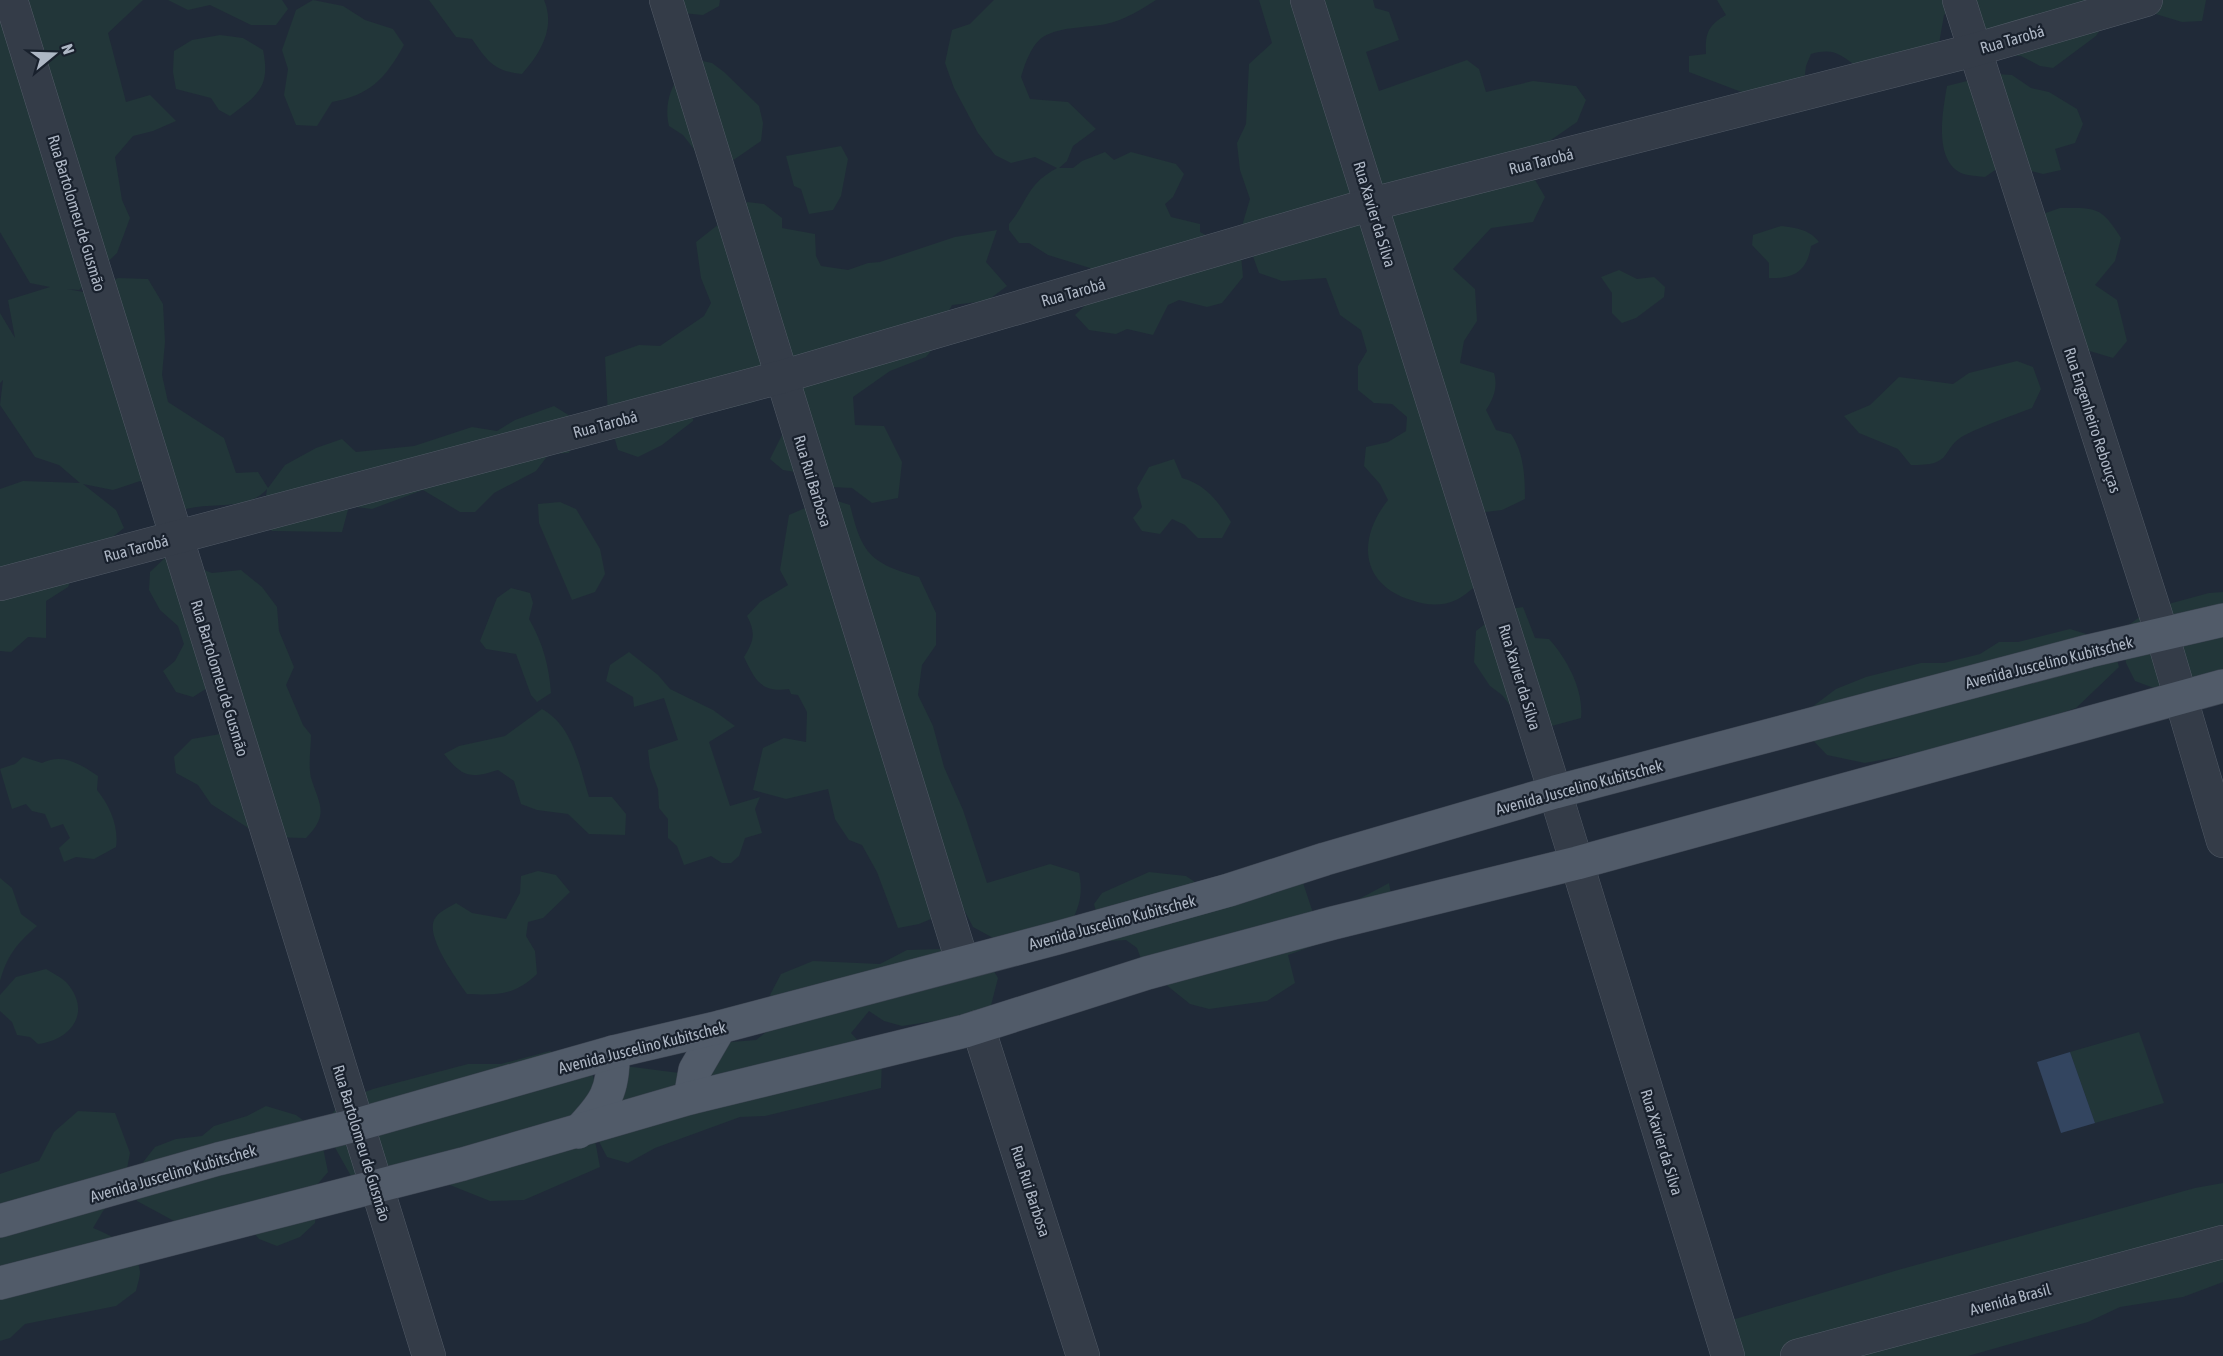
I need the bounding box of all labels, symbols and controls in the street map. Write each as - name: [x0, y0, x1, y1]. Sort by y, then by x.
- street label: Rua Tarobá: [1978, 21, 2046, 57]
- north arrow: [24, 24, 84, 84]
- text: N: [58, 42, 78, 57]
- street label: Rua Bartolomeu de Gusmão: [45, 133, 109, 293]
- street label: Rua Tarobá: [1507, 144, 1575, 178]
- street label: Rua Xavier da Silva: [1350, 159, 1400, 269]
- street label: Rua Tarobá: [1039, 274, 1107, 310]
- street label: Rua Engenheiro Rebouças: [2060, 345, 2125, 496]
- street label: Rua Tarobá: [571, 407, 639, 441]
- street label: Rua Rui Barbosa: [791, 433, 835, 529]
- street label: Rua Tarobá: [102, 531, 170, 565]
- street label: Rua Bartolomeu de Gusmão: [188, 598, 252, 758]
- street label: Rua Xavier da Silva: [1495, 622, 1545, 732]
- street label: Avenida Juscelino Kubitschek: [1963, 632, 2135, 692]
- street label: Avenida Juscelino Kubitschek: [1494, 756, 1664, 818]
- street label: Avenida Juscelino Kubitschek: [1027, 891, 1197, 953]
- street label: Avenida Juscelino Kubitschek: [556, 1017, 728, 1077]
- street label: Rua Bartolomeu de Gusmão: [330, 1063, 394, 1223]
- street label: Rua Xavier da Silva: [1637, 1087, 1687, 1197]
- street label: Avenida Juscelino Kubitschek: [88, 1141, 258, 1205]
- street label: Rua Rui Barbosa: [1008, 1143, 1054, 1239]
- street label: Avenida Brasil: [1967, 1279, 2053, 1318]

